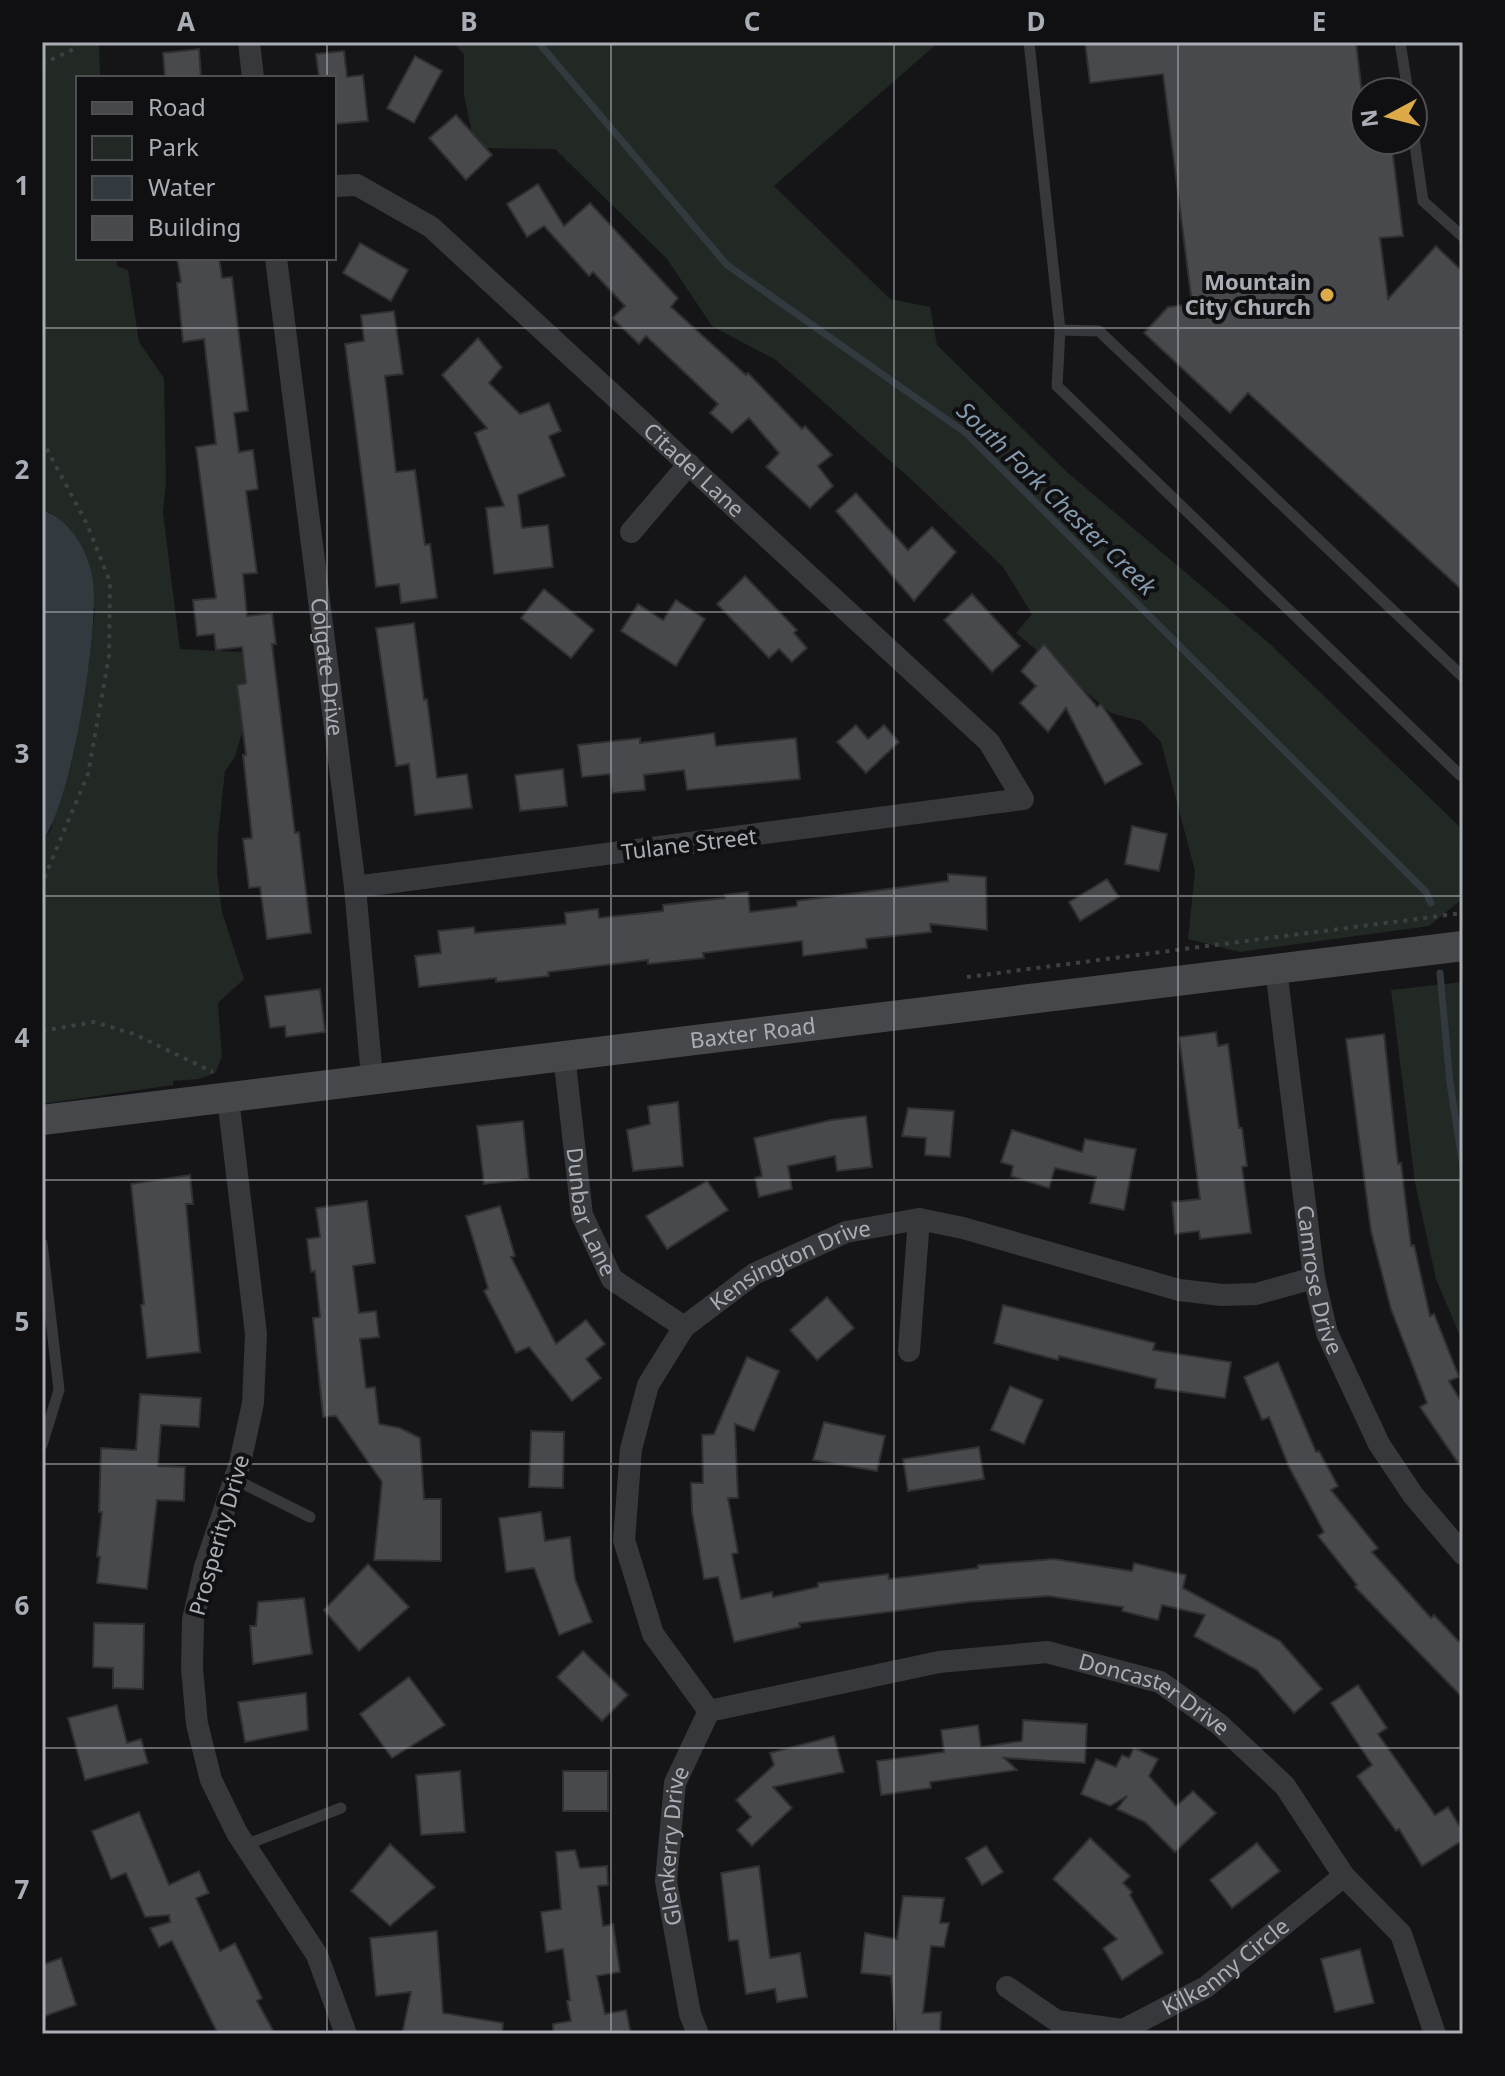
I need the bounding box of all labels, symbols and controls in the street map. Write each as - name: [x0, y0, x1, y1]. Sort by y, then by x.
- text: A: [177, 3, 195, 39]
- text: B: [460, 3, 478, 39]
- text: C: [744, 3, 760, 39]
- text: D: [1026, 3, 1046, 39]
- text: E: [1312, 3, 1326, 39]
- legend: [76, 76, 336, 260]
- north arrow: [1349, 76, 1429, 156]
- text: Road: [148, 90, 206, 123]
- text: N: [1352, 108, 1384, 129]
- text: Park: [148, 130, 199, 163]
- text: 1: [15, 167, 29, 203]
- text: Water: [148, 170, 216, 203]
- text: Building: [148, 210, 241, 243]
- place label: Mountain City Church: [1185, 266, 1311, 321]
- marker: Mountain City Church: [1318, 286, 1336, 304]
- water label: South Fork Chester Creek: [950, 394, 1165, 603]
- street label: Citadel Lane: [638, 415, 752, 523]
- text: 2: [15, 451, 30, 487]
- street label: Colgate Drive: [305, 596, 352, 738]
- text: 3: [15, 735, 29, 771]
- street label: Tulane Street: [620, 820, 758, 866]
- street label: Baxter Road: [688, 1009, 817, 1055]
- text: 4: [15, 1019, 30, 1055]
- street label: Dunbar Lane: [560, 1146, 624, 1281]
- street label: Camrose Drive: [1291, 1203, 1351, 1359]
- street label: Kensington Drive: [703, 1212, 873, 1317]
- text: 5: [15, 1303, 29, 1339]
- street label: Prosperity Drive: [181, 1451, 255, 1619]
- text: 6: [15, 1587, 30, 1623]
- street label: Doncaster Drive: [1076, 1645, 1237, 1741]
- street label: Glenkerry Drive: [650, 1760, 695, 1929]
- text: 7: [15, 1871, 30, 1907]
- street label: Kilkenny Circle: [1156, 1910, 1295, 2021]

